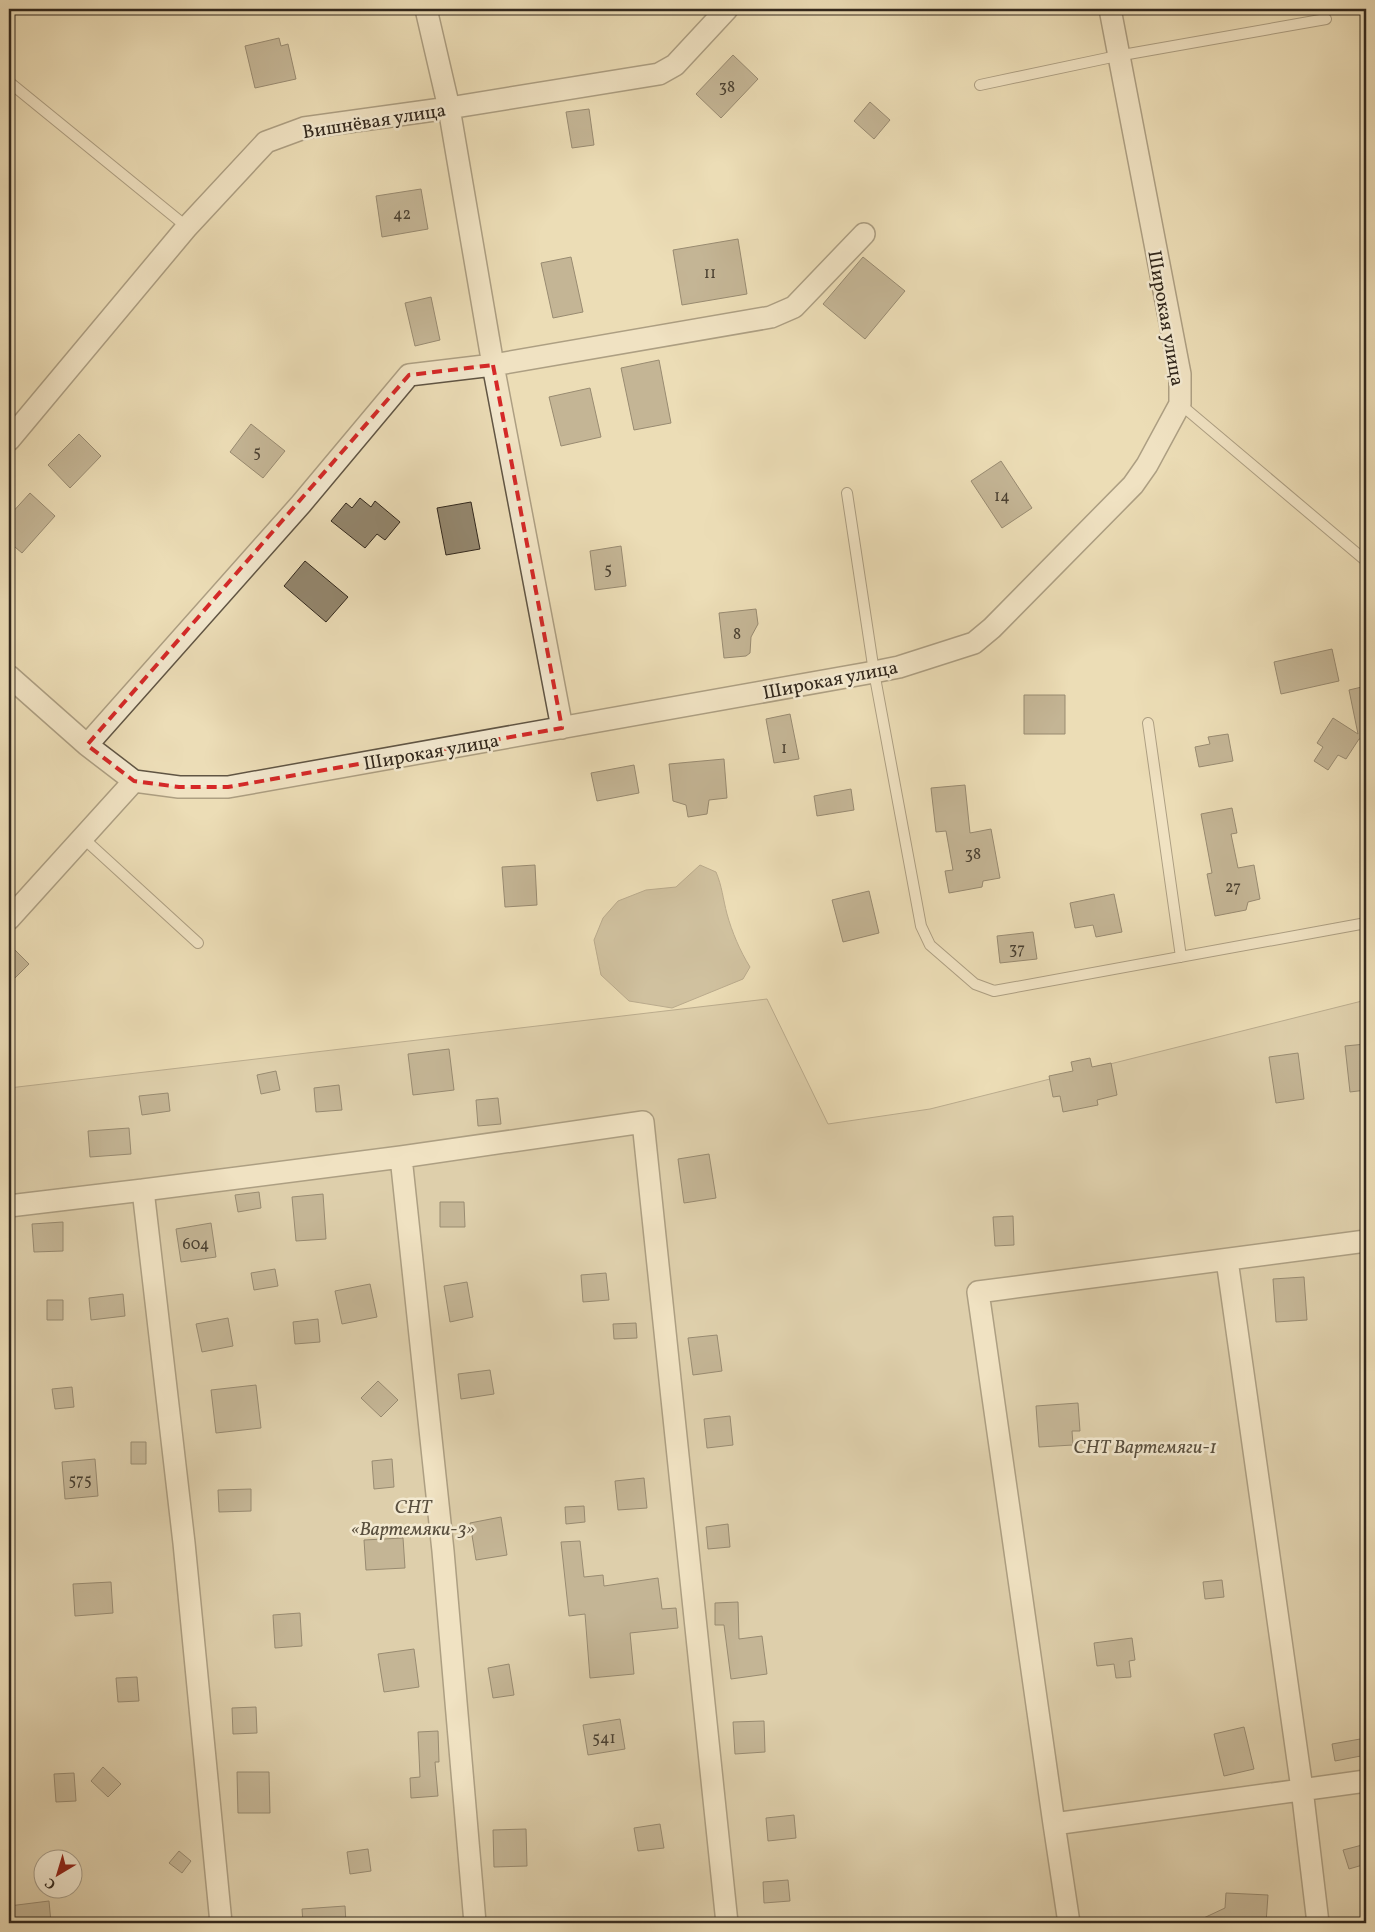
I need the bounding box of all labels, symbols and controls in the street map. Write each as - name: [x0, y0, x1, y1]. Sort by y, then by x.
- house number: 38: [719, 77, 735, 99]
- street label: Вишнёвая улица: [301, 98, 448, 146]
- house number: 42: [393, 204, 411, 226]
- street label: Широкая улица: [1140, 248, 1190, 388]
- house number: 11: [704, 263, 716, 285]
- house number: 5: [253, 442, 261, 464]
- house number: 14: [994, 486, 1010, 508]
- house number: 5: [604, 559, 612, 581]
- house number: 8: [733, 624, 741, 646]
- street label: Широкая улица: [760, 655, 900, 707]
- street label: Широкая улица: [361, 728, 501, 778]
- house number: 1: [781, 738, 787, 760]
- house number: 38: [965, 844, 981, 866]
- house number: 27: [1225, 877, 1241, 899]
- house number: 37: [1009, 939, 1025, 961]
- house number: 604: [183, 1234, 209, 1256]
- park label: СНТ Вартемяги-1: [1073, 1435, 1217, 1461]
- house number: 575: [68, 1470, 92, 1492]
- park label: СНТ «Вартемяки-3»: [351, 1495, 475, 1543]
- house number: 541: [592, 1728, 616, 1750]
- north arrow: [32, 1850, 82, 1900]
- text: С: [42, 1873, 60, 1893]

